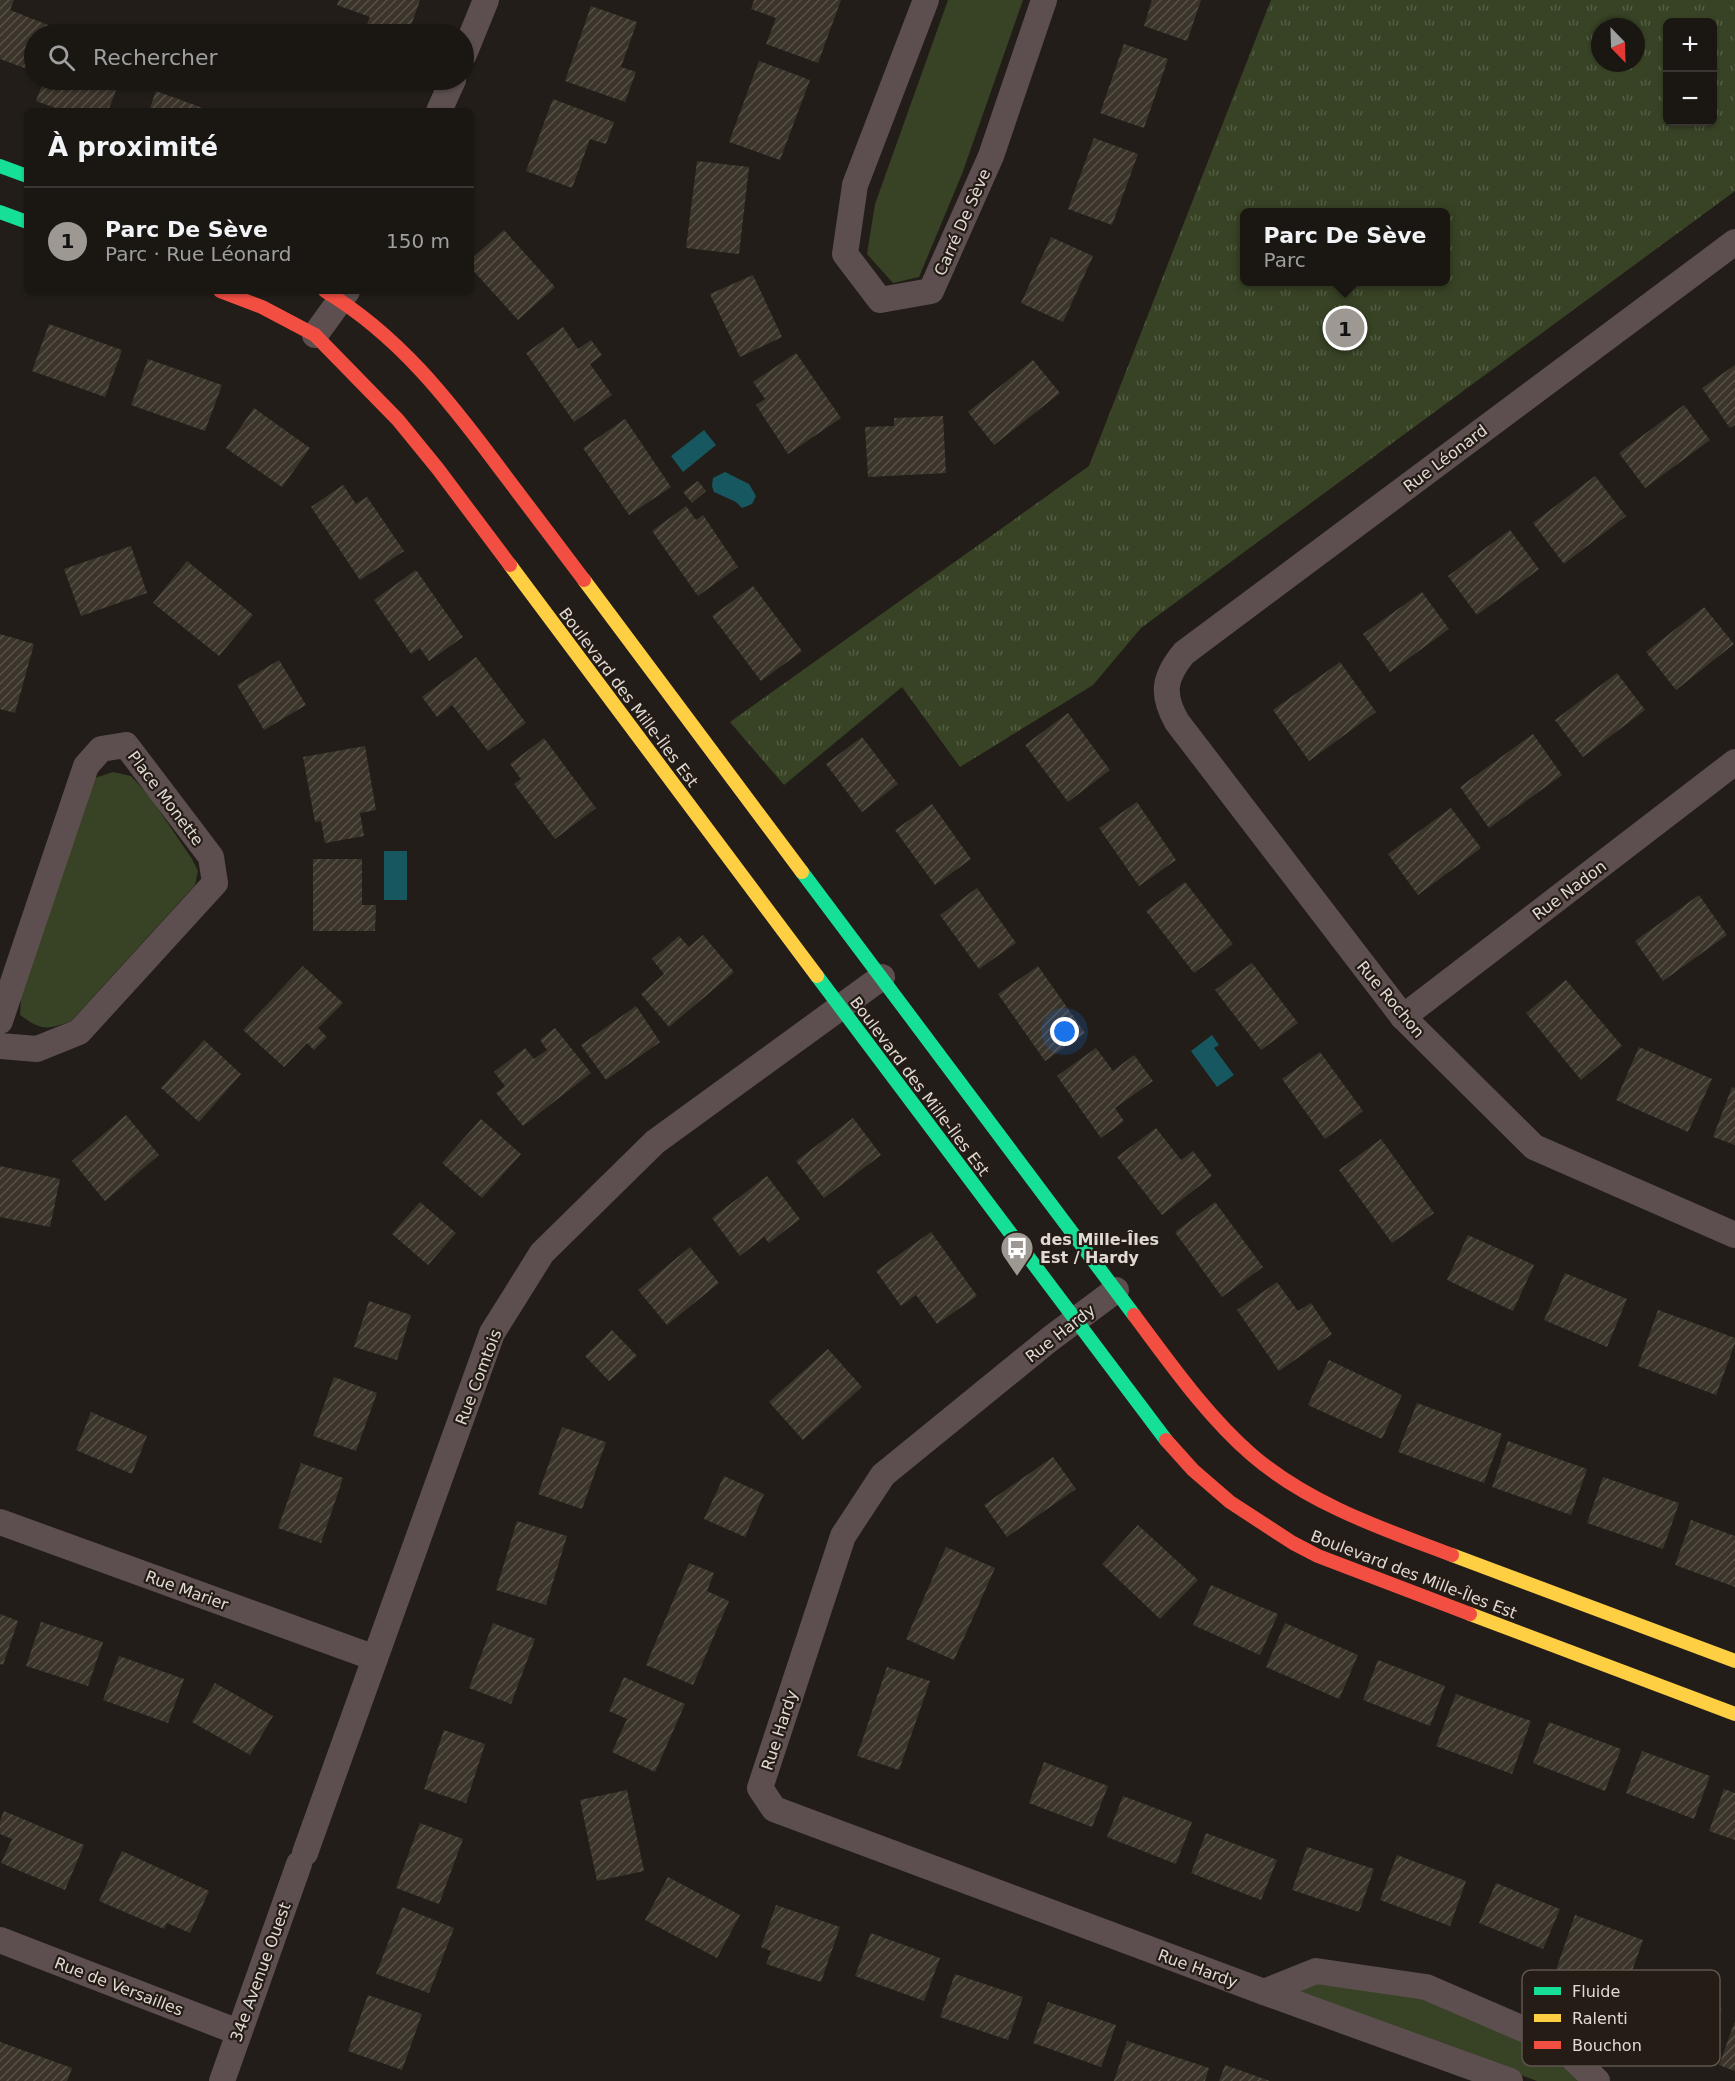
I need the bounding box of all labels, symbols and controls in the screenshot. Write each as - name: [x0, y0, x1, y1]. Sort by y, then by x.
- north arrow: [1591, 18, 1645, 72]
- map controls: [1663, 18, 1717, 126]
- button: +: [1663, 18, 1717, 72]
- search box: [24, 24, 474, 90]
- icon: search: [45, 41, 78, 74]
- text: Rechercher: [93, 45, 218, 70]
- button: −: [1663, 72, 1717, 126]
- text: À proximité: [48, 132, 218, 162]
- street label: Carré De Sève: [930, 166, 995, 279]
- popup: [1240, 208, 1450, 286]
- text: Parc De Sève: [105, 217, 268, 242]
- text: Parc De Sève: [1264, 223, 1426, 248]
- text: 1: [61, 229, 74, 253]
- text: 150 m: [386, 229, 450, 253]
- text: Parc · Rue Léonard: [105, 242, 291, 266]
- text: Parc: [1264, 248, 1306, 272]
- pin: 1: [1326, 306, 1364, 350]
- street label: Rue Léonard: [1400, 421, 1491, 496]
- street label: Boulevard des Mille-Îles Est: [555, 604, 702, 791]
- street label: Place Monette: [124, 747, 207, 849]
- street label: Rue Nadon: [1529, 857, 1610, 924]
- street label: Rue Rochon: [1353, 957, 1428, 1042]
- street label: Boulevard des Mille-Îles Est: [846, 993, 993, 1180]
- your location: [1050, 1017, 1079, 1046]
- bus stop icon: des Mille-Îles Est / Hardy: [999, 1230, 1035, 1277]
- place label: des Mille-Îles Est / Hardy: [1040, 1230, 1159, 1267]
- street label: Rue Hardy: [1022, 1300, 1099, 1367]
- street label: Rue Comtois: [452, 1327, 505, 1428]
- street label: Boulevard des Mille-Îles Est: [1308, 1526, 1520, 1623]
- street label: Rue Marier: [143, 1567, 231, 1614]
- street label: Rue Hardy: [758, 1688, 801, 1773]
- street label: 34e Avenue Ouest: [226, 1900, 295, 2044]
- street label: Rue Hardy: [1155, 1945, 1240, 1992]
- street label: Rue de Versailles: [52, 1953, 186, 2020]
- legend: [1522, 1970, 1720, 2066]
- text: Fluide: [1572, 1982, 1620, 2001]
- text: Ralenti: [1572, 2009, 1628, 2028]
- text: Bouchon: [1572, 2036, 1642, 2055]

